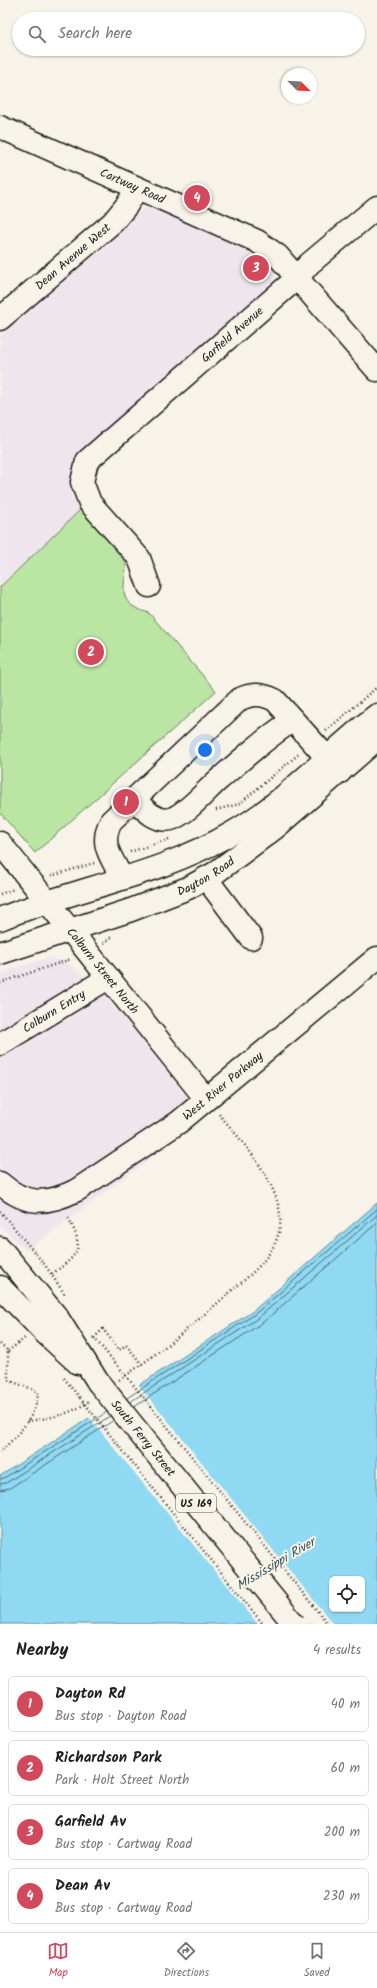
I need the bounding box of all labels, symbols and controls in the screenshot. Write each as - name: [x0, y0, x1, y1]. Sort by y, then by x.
- search box: [12, 12, 365, 56]
- text: Search here: [58, 22, 132, 46]
- icon: search: [26, 23, 48, 45]
- north arrow: [281, 68, 317, 104]
- street label: Cartway Road: [97, 163, 169, 209]
- pin: 4: [184, 183, 210, 213]
- street label: Dean Avenue West: [31, 219, 116, 295]
- pin: 3: [243, 253, 269, 283]
- street label: Garfield Avenue: [197, 302, 269, 368]
- pin: 2: [78, 637, 104, 667]
- your location: [195, 740, 215, 760]
- pin: 1: [113, 787, 139, 817]
- street label: Dayton Road: [174, 852, 240, 901]
- street label: Colburn Street North: [62, 924, 143, 1019]
- street label: Colburn Entry: [19, 985, 89, 1038]
- street label: West River Parkway: [179, 1047, 268, 1125]
- street label: South Ferry Street: [106, 1396, 180, 1481]
- road number: US 169: [176, 1494, 216, 1512]
- water label: Mississippi River: [232, 1531, 322, 1596]
- map controls: [329, 1576, 365, 1612]
- button: locate: [329, 1576, 365, 1612]
- text: Nearby: [16, 1637, 68, 1664]
- text: 4 results: [313, 1640, 361, 1661]
- text: Dayton Rd: [55, 1682, 125, 1706]
- text: 1: [28, 1694, 32, 1715]
- text: 40 m: [331, 1694, 360, 1715]
- text: Bus stop · Dayton Road: [55, 1706, 186, 1727]
- text: Richardson Park: [55, 1746, 162, 1770]
- text: 2: [26, 1758, 34, 1779]
- text: 60 m: [331, 1758, 360, 1779]
- text: Park · Holt Street North: [55, 1770, 189, 1791]
- text: Garfield Av: [55, 1810, 126, 1834]
- text: 3: [26, 1822, 34, 1843]
- text: 200 m: [324, 1822, 360, 1843]
- text: Bus stop · Cartway Road: [55, 1834, 192, 1855]
- text: Dean Av: [55, 1874, 110, 1898]
- text: 4: [26, 1886, 34, 1907]
- text: 230 m: [323, 1886, 360, 1907]
- text: Bus stop · Cartway Road: [55, 1898, 192, 1919]
- tab: Map: [47, 1940, 69, 1982]
- tab: Directions: [164, 1940, 209, 1982]
- tab: Saved: [304, 1940, 330, 1982]

